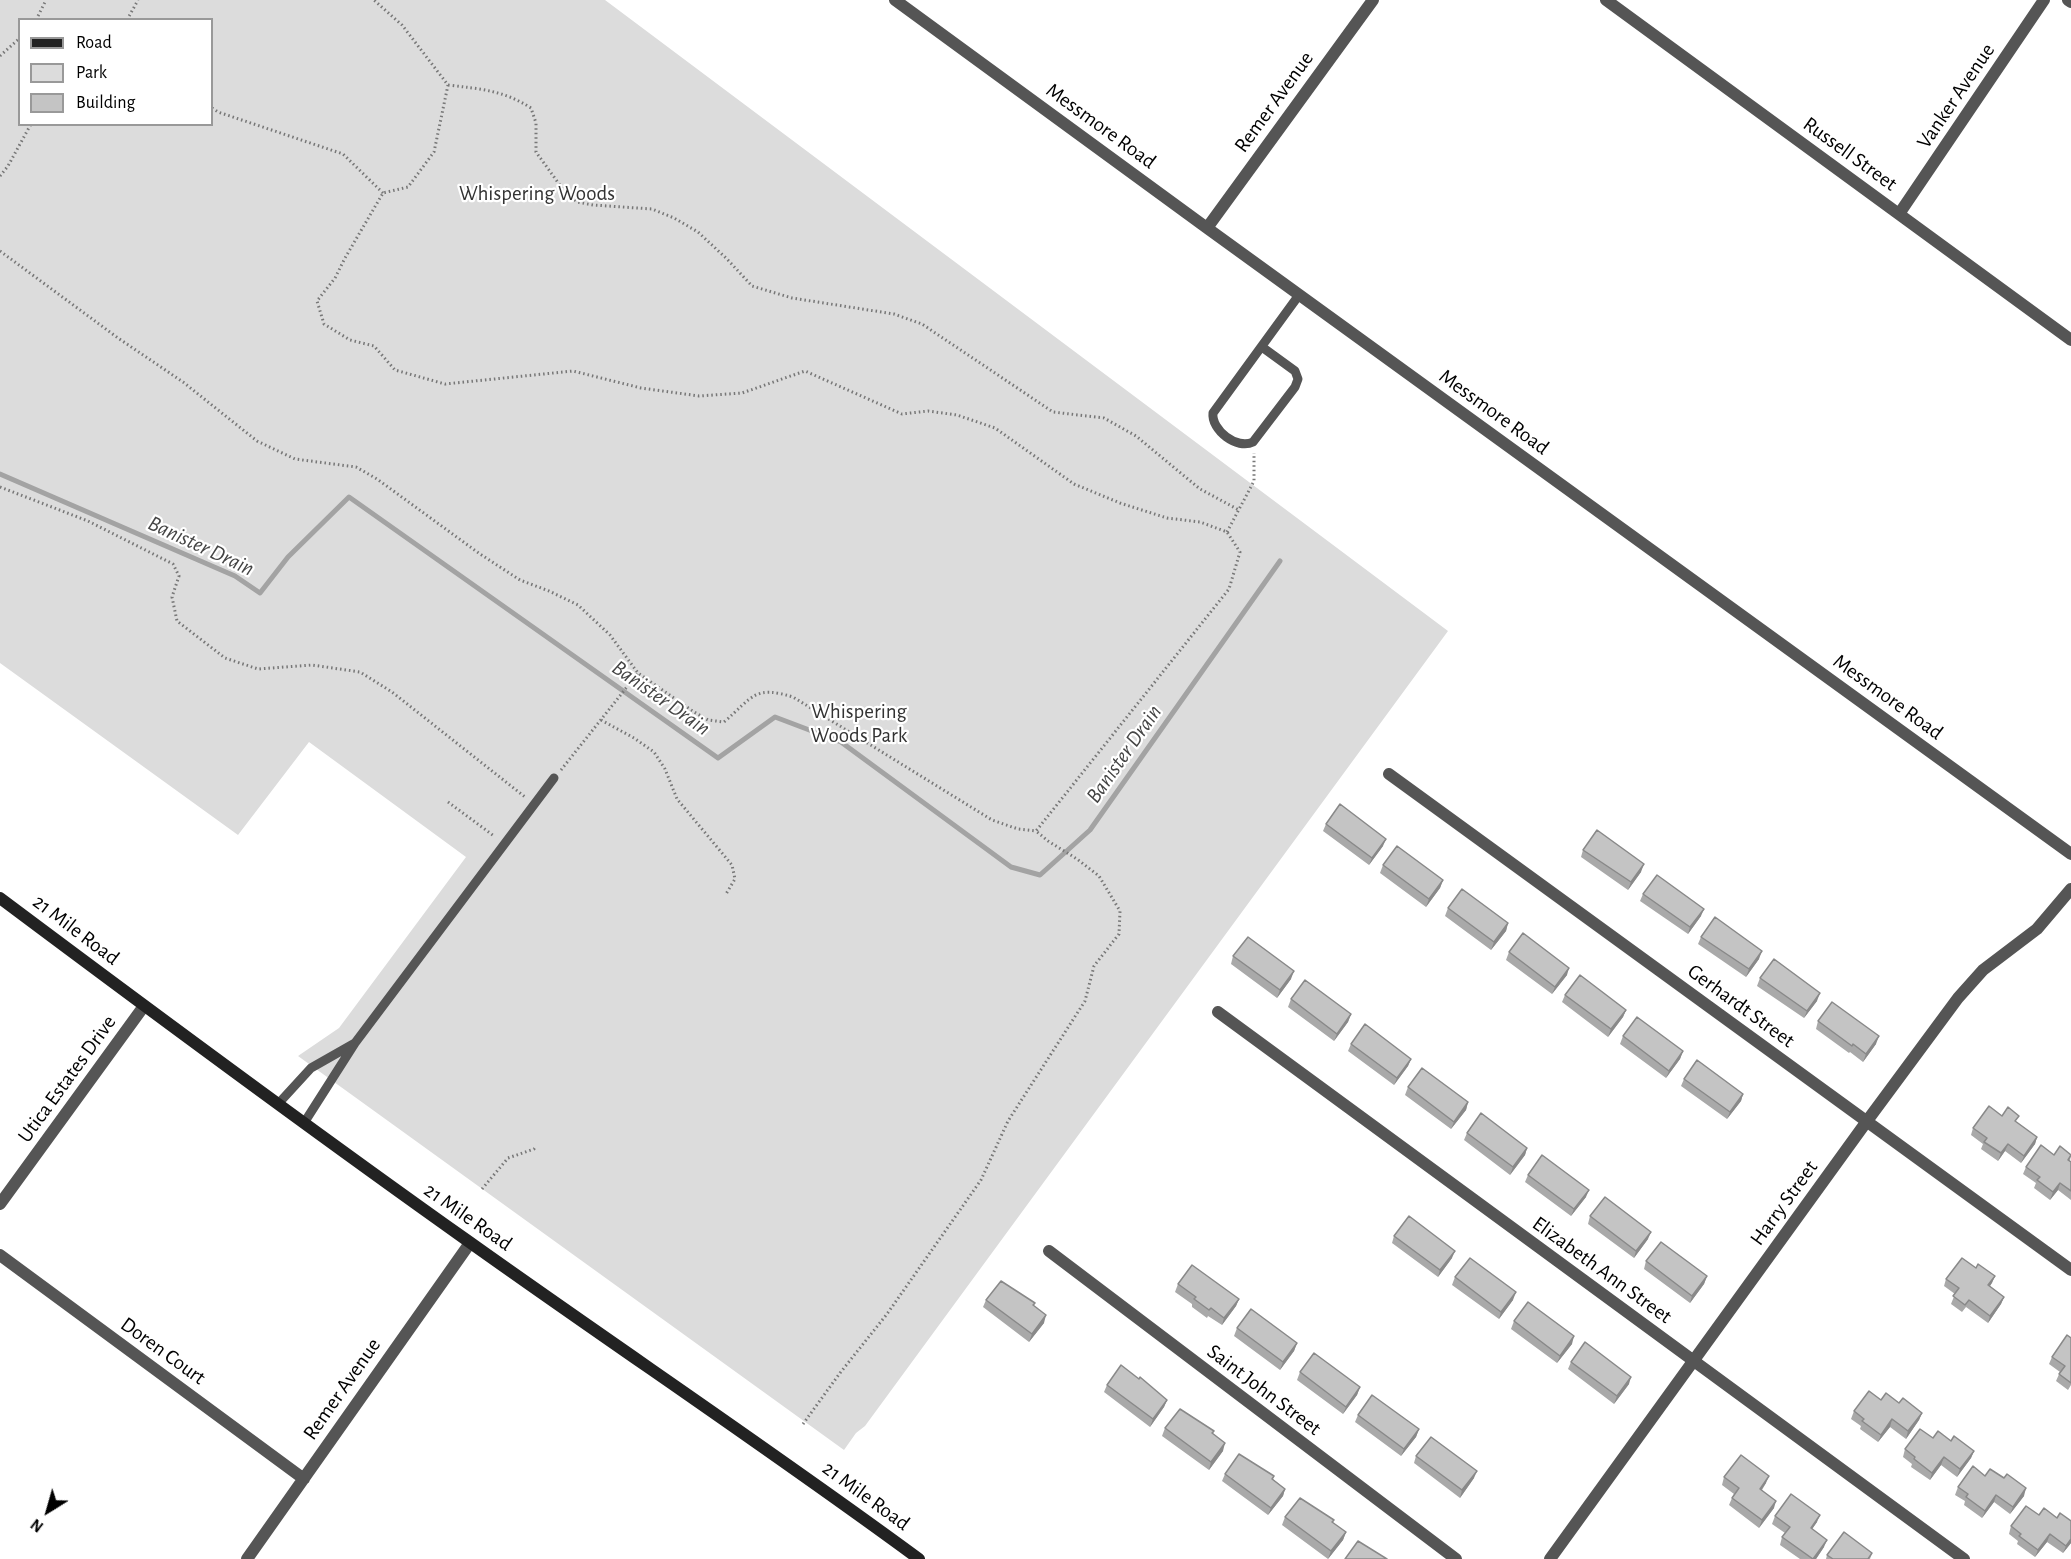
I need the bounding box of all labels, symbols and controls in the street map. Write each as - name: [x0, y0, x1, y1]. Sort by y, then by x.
- legend: [18, 18, 213, 126]
- text: Road: [76, 34, 112, 52]
- street label: Vanker Avenue: [1912, 39, 2000, 153]
- street label: Remer Avenue: [1229, 47, 1319, 157]
- text: Park: [76, 64, 107, 82]
- street label: Messmore Road: [1041, 78, 1161, 174]
- text: Building: [76, 94, 135, 112]
- street label: Russell Street: [1798, 111, 1902, 197]
- park label: Whispering Woods: [459, 181, 615, 207]
- street label: Messmore Road: [1434, 364, 1554, 460]
- water label: Banister Drain: [144, 510, 258, 582]
- street label: Messmore Road: [1828, 649, 1948, 745]
- water label: Banister Drain: [607, 655, 715, 741]
- park label: Whispering Woods Park: [811, 699, 907, 749]
- water label: Banister Drain: [1081, 700, 1167, 808]
- street label: 21 Mile Road: [28, 889, 124, 971]
- street label: Gerhardt Street: [1682, 959, 1800, 1053]
- street label: Utica Estates Drive: [12, 1010, 122, 1148]
- street label: Harry Street: [1745, 1155, 1823, 1251]
- street label: 21 Mile Road: [419, 1177, 517, 1257]
- street label: Elizabeth Ann Street: [1527, 1211, 1677, 1329]
- street label: Doren Court: [115, 1312, 211, 1390]
- street label: Remer Avenue: [298, 1333, 386, 1445]
- street label: Saint John Street: [1202, 1339, 1326, 1441]
- street label: 21 Mile Road: [817, 1456, 915, 1536]
- north arrow: [18, 1481, 78, 1541]
- text: N: [28, 1516, 46, 1535]

